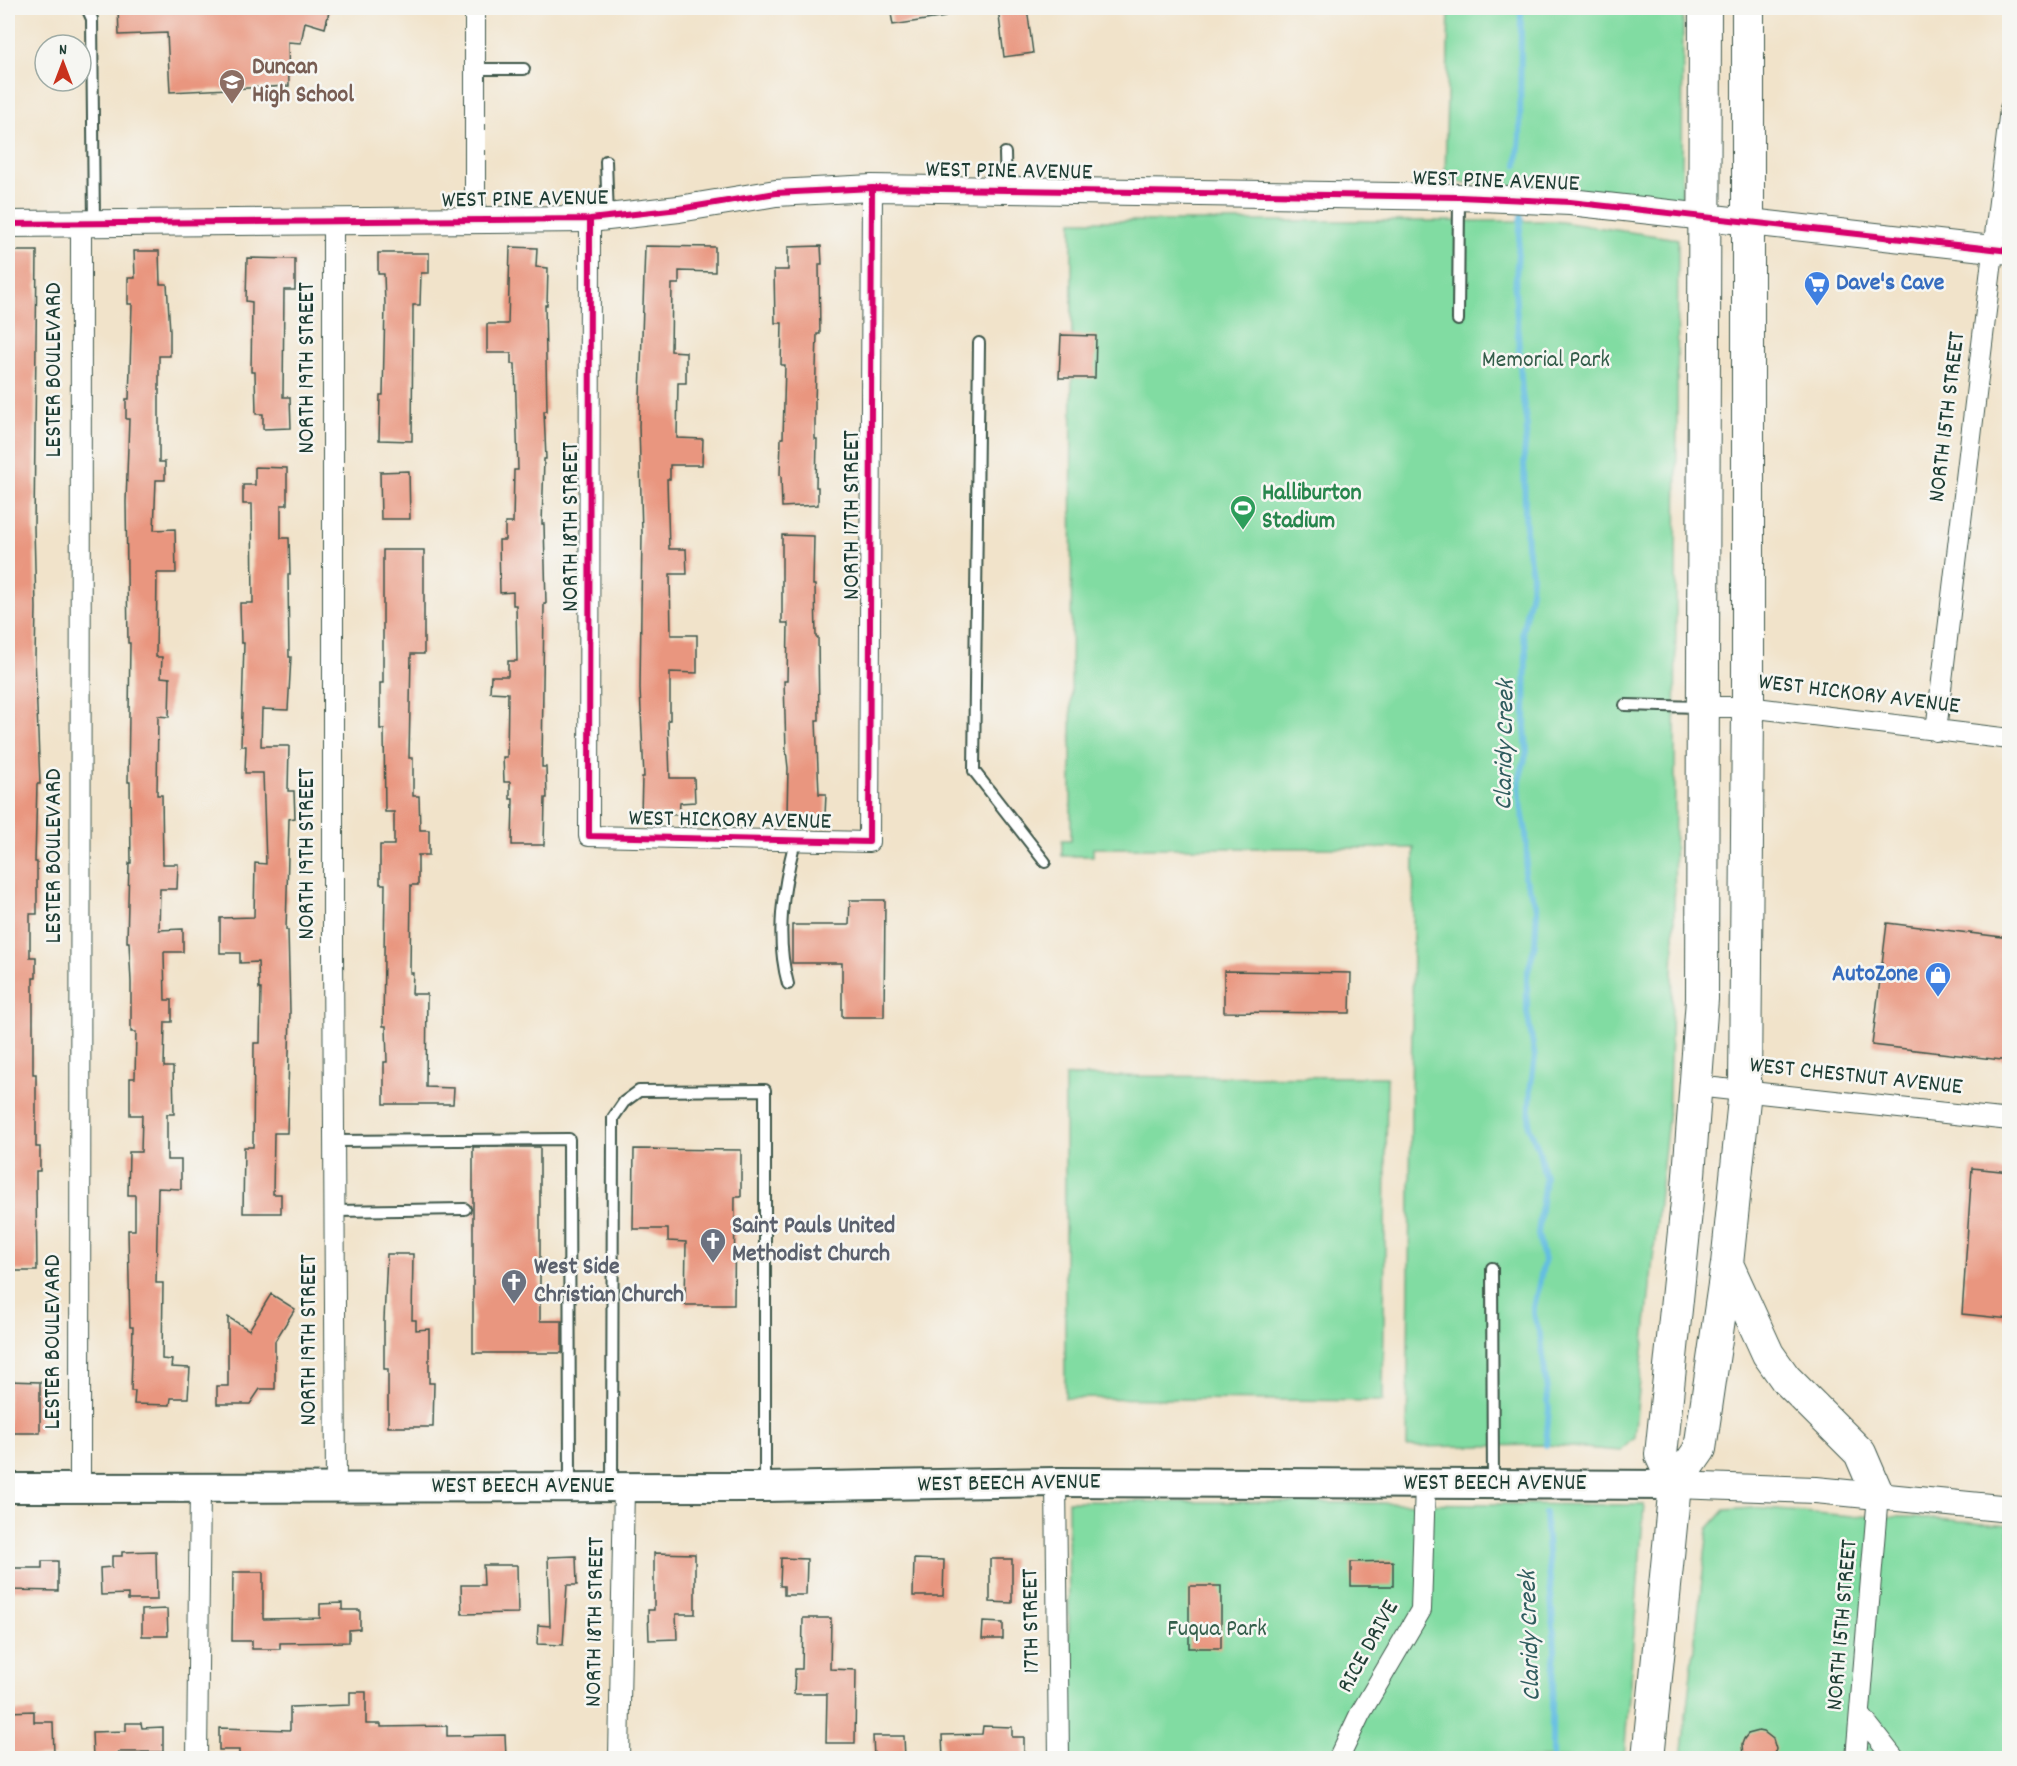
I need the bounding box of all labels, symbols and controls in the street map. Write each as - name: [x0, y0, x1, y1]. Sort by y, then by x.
- north arrow: [33, 33, 93, 93]
- text: N: [59, 39, 67, 62]
- place label: Duncan High School: [252, 51, 354, 113]
- school or university icon: Duncan High School: [217, 67, 247, 105]
- street label: WEST PINE AVENUE: [925, 154, 1093, 190]
- street label: WEST PINE AVENUE: [1412, 162, 1580, 202]
- street label: WEST PINE AVENUE: [441, 182, 609, 218]
- place label: Dave's Cave: [1836, 267, 1945, 301]
- supermarket icon: Dave's Cave: [1802, 269, 1832, 307]
- street label: LESTER BOULEVARD: [38, 282, 72, 458]
- street label: NORTH 19TH STREET: [291, 282, 325, 454]
- street label: NORTH 15TH STREET: [1921, 329, 1975, 504]
- park label: Memorial Park: [1482, 344, 1610, 378]
- street label: NORTH 17TH STREET: [836, 430, 870, 600]
- street label: NORTH 18TH STREET: [555, 441, 589, 612]
- place label: Halliburton Stadium: [1262, 477, 1362, 539]
- sports icon: Halliburton Stadium: [1228, 493, 1258, 531]
- street label: WEST HICKORY AVENUE: [1756, 666, 1962, 724]
- water label: Claridy Creek: [1486, 677, 1526, 810]
- street label: LESTER BOULEVARD: [38, 768, 72, 944]
- street label: NORTH 19TH STREET: [291, 768, 325, 940]
- street label: WEST HICKORY AVENUE: [628, 802, 832, 840]
- place label: AutoZone: [1832, 958, 1918, 992]
- shop icon: AutoZone: [1923, 960, 1953, 998]
- street label: WEST CHESTNUT AVENUE: [1748, 1049, 1964, 1105]
- place label: Saint Pauls United Methodist Church: [732, 1210, 895, 1272]
- church icon: Saint Pauls United Methodist Church: [698, 1226, 728, 1264]
- place label: West Side Christian Church: [534, 1251, 684, 1313]
- street label: LESTER BOULEVARD: [37, 1254, 71, 1430]
- street label: NORTH 19TH STREET: [293, 1254, 327, 1426]
- church icon: West Side Christian Church: [499, 1267, 529, 1305]
- street label: WEST BEECH AVENUE: [917, 1465, 1101, 1503]
- street label: WEST BEECH AVENUE: [1403, 1467, 1587, 1501]
- street label: WEST BEECH AVENUE: [431, 1470, 615, 1504]
- street label: NORTH 18TH STREET: [578, 1536, 614, 1707]
- street label: NORTH 15TH STREET: [1819, 1538, 1867, 1712]
- street label: 17TH STREET: [1014, 1568, 1050, 1674]
- water label: Claridy Creek: [1510, 1568, 1552, 1702]
- street label: RICE DRIVE: [1330, 1594, 1408, 1700]
- park label: Fuqua Park: [1167, 1613, 1267, 1647]

